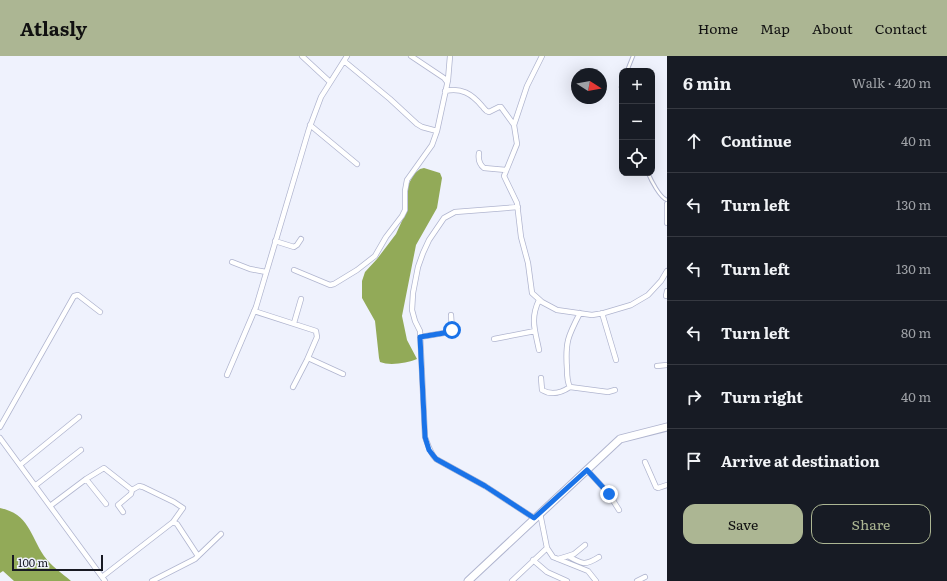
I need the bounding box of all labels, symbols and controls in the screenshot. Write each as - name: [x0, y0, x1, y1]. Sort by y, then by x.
- text: Atlasly: [20, 14, 87, 42]
- text: Home: [698, 18, 738, 38]
- text: Map: [760, 18, 790, 38]
- text: About: [812, 18, 853, 38]
- text: Contact: [875, 18, 927, 38]
- north arrow: [571, 68, 607, 104]
- map controls: [619, 68, 655, 176]
- button: +: [619, 68, 655, 104]
- text: 6 min: [683, 70, 731, 95]
- text: Walk · 420 m: [852, 73, 931, 92]
- button: −: [619, 104, 655, 140]
- text: Continue: [721, 129, 791, 152]
- icon: ahead: [683, 130, 705, 152]
- text: 40 m: [901, 131, 931, 150]
- button: locate: [619, 140, 655, 176]
- text: Turn left: [721, 193, 790, 216]
- icon: left: [683, 194, 705, 216]
- text: 130 m: [896, 195, 931, 214]
- text: Turn left: [721, 257, 790, 280]
- icon: left: [683, 258, 705, 280]
- text: 130 m: [896, 259, 931, 278]
- route start: [443, 321, 461, 339]
- text: Turn left: [721, 321, 790, 344]
- icon: left: [683, 322, 705, 344]
- text: 80 m: [901, 323, 931, 342]
- text: Turn right: [721, 385, 803, 408]
- icon: right: [683, 386, 705, 408]
- text: 40 m: [901, 387, 931, 406]
- text: Arrive at destination: [721, 449, 880, 472]
- icon: arrive: [683, 450, 705, 472]
- route end: [600, 485, 618, 503]
- button: Save: [683, 504, 803, 544]
- button: Share: [811, 504, 931, 544]
- scale bar: [12, 553, 103, 572]
- text: 100 m: [18, 554, 48, 570]

